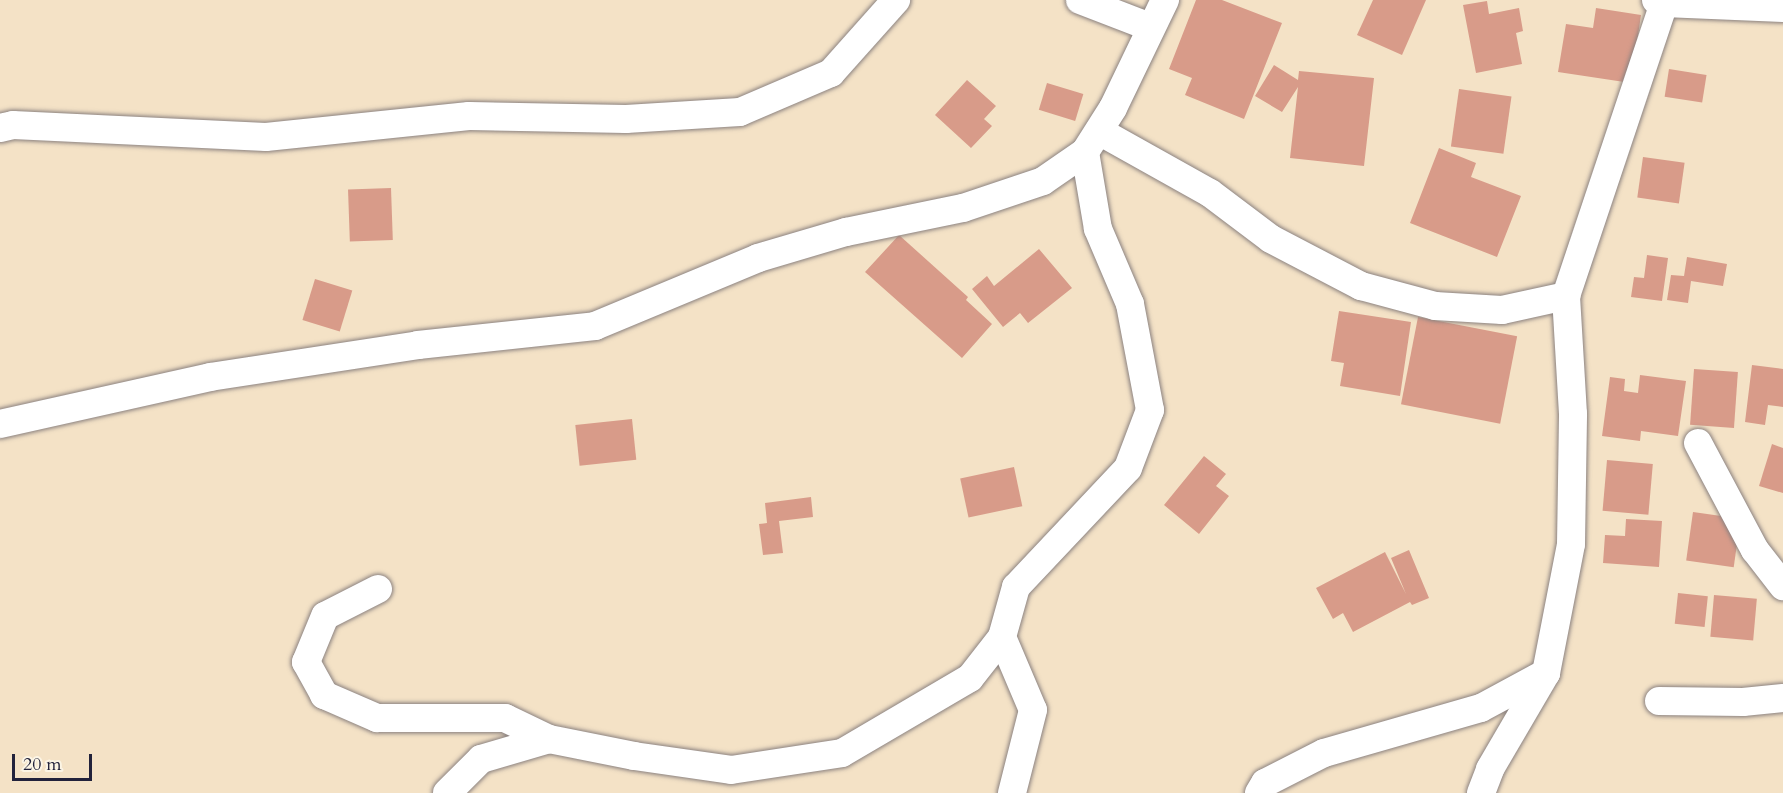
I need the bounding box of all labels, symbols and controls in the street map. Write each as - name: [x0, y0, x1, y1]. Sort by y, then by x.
- scale bar: [15, 742, 94, 780]
- text: 20 m: [23, 752, 62, 777]

